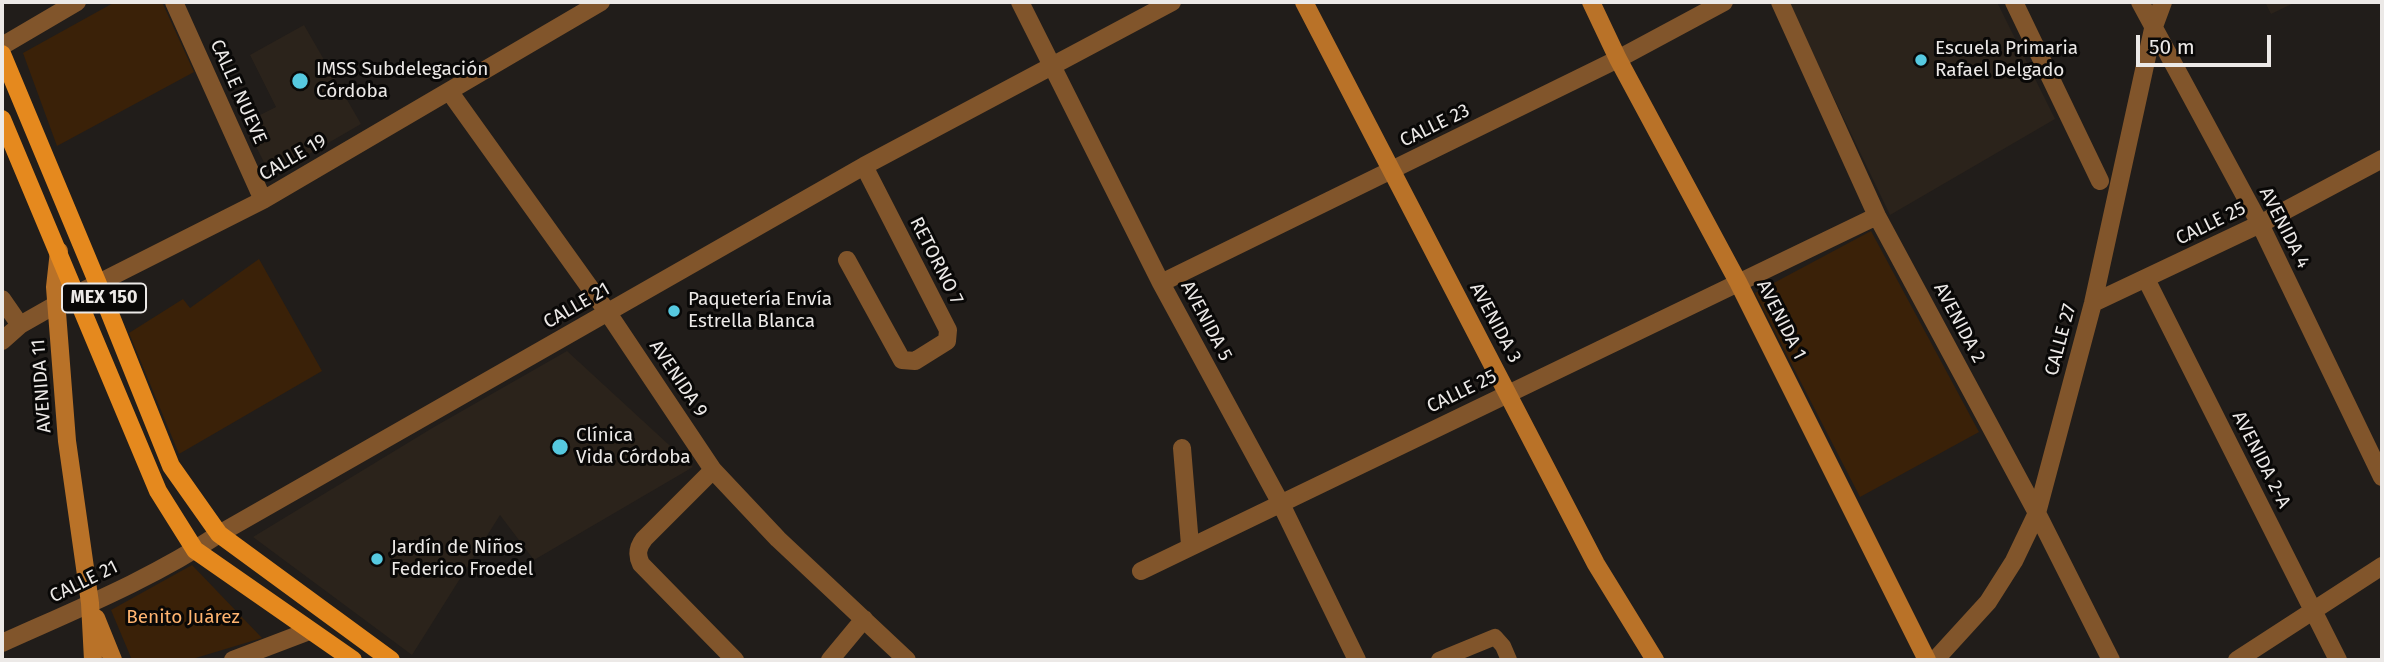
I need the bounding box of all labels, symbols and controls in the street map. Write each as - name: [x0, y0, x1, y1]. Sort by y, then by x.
- scale bar: [2139, 21, 2274, 65]
- text: 50 m: [2149, 34, 2195, 60]
- street label: CALLE NUEVE: [205, 36, 271, 148]
- place label: Escuela Primaria Rafael Delgado: [1935, 38, 2078, 82]
- marker: Escuela Primaria Rafael Delgado: [1913, 52, 1929, 68]
- place label: IMSS Subdelegación Córdoba: [316, 59, 488, 103]
- marker: IMSS Subdelegación Córdoba: [290, 71, 310, 91]
- street label: CALLE 23: [1397, 99, 1473, 153]
- street label: CALLE 19: [255, 130, 331, 186]
- street label: AVENIDA 4: [2254, 184, 2314, 272]
- street label: CALLE 25: [2172, 197, 2250, 251]
- street label: RETORNO 7: [904, 213, 968, 309]
- street label: AVENIDA 1: [1751, 276, 1811, 364]
- street label: AVENIDA 5: [1175, 277, 1237, 365]
- street label: CALLE 21: [540, 278, 614, 334]
- street label: AVENIDA 3: [1464, 279, 1526, 367]
- street label: AVENIDA 2: [1928, 279, 1990, 367]
- road number: MEX 150: [62, 284, 146, 312]
- place label: Paquetería Envía Estrella Blanca: [688, 289, 832, 333]
- street label: CALLE 27: [2041, 302, 2081, 378]
- marker: Paquetería Envía Estrella Blanca: [666, 303, 682, 319]
- street label: AVENIDA 9: [644, 336, 712, 422]
- street label: AVENIDA 11: [27, 338, 57, 434]
- street label: CALLE 25: [1423, 365, 1501, 419]
- street label: AVENIDA 2-A: [2227, 408, 2295, 512]
- place label: Clínica Vida Córdoba: [576, 425, 691, 469]
- marker: Clínica Vida Córdoba: [550, 437, 570, 457]
- place label: Jardín de Niños Federico Froedel: [391, 537, 533, 581]
- marker: Jardín de Niños Federico Froedel: [369, 551, 385, 567]
- street label: CALLE 21: [46, 556, 122, 608]
- park label: Benito Juárez: [126, 607, 240, 629]

